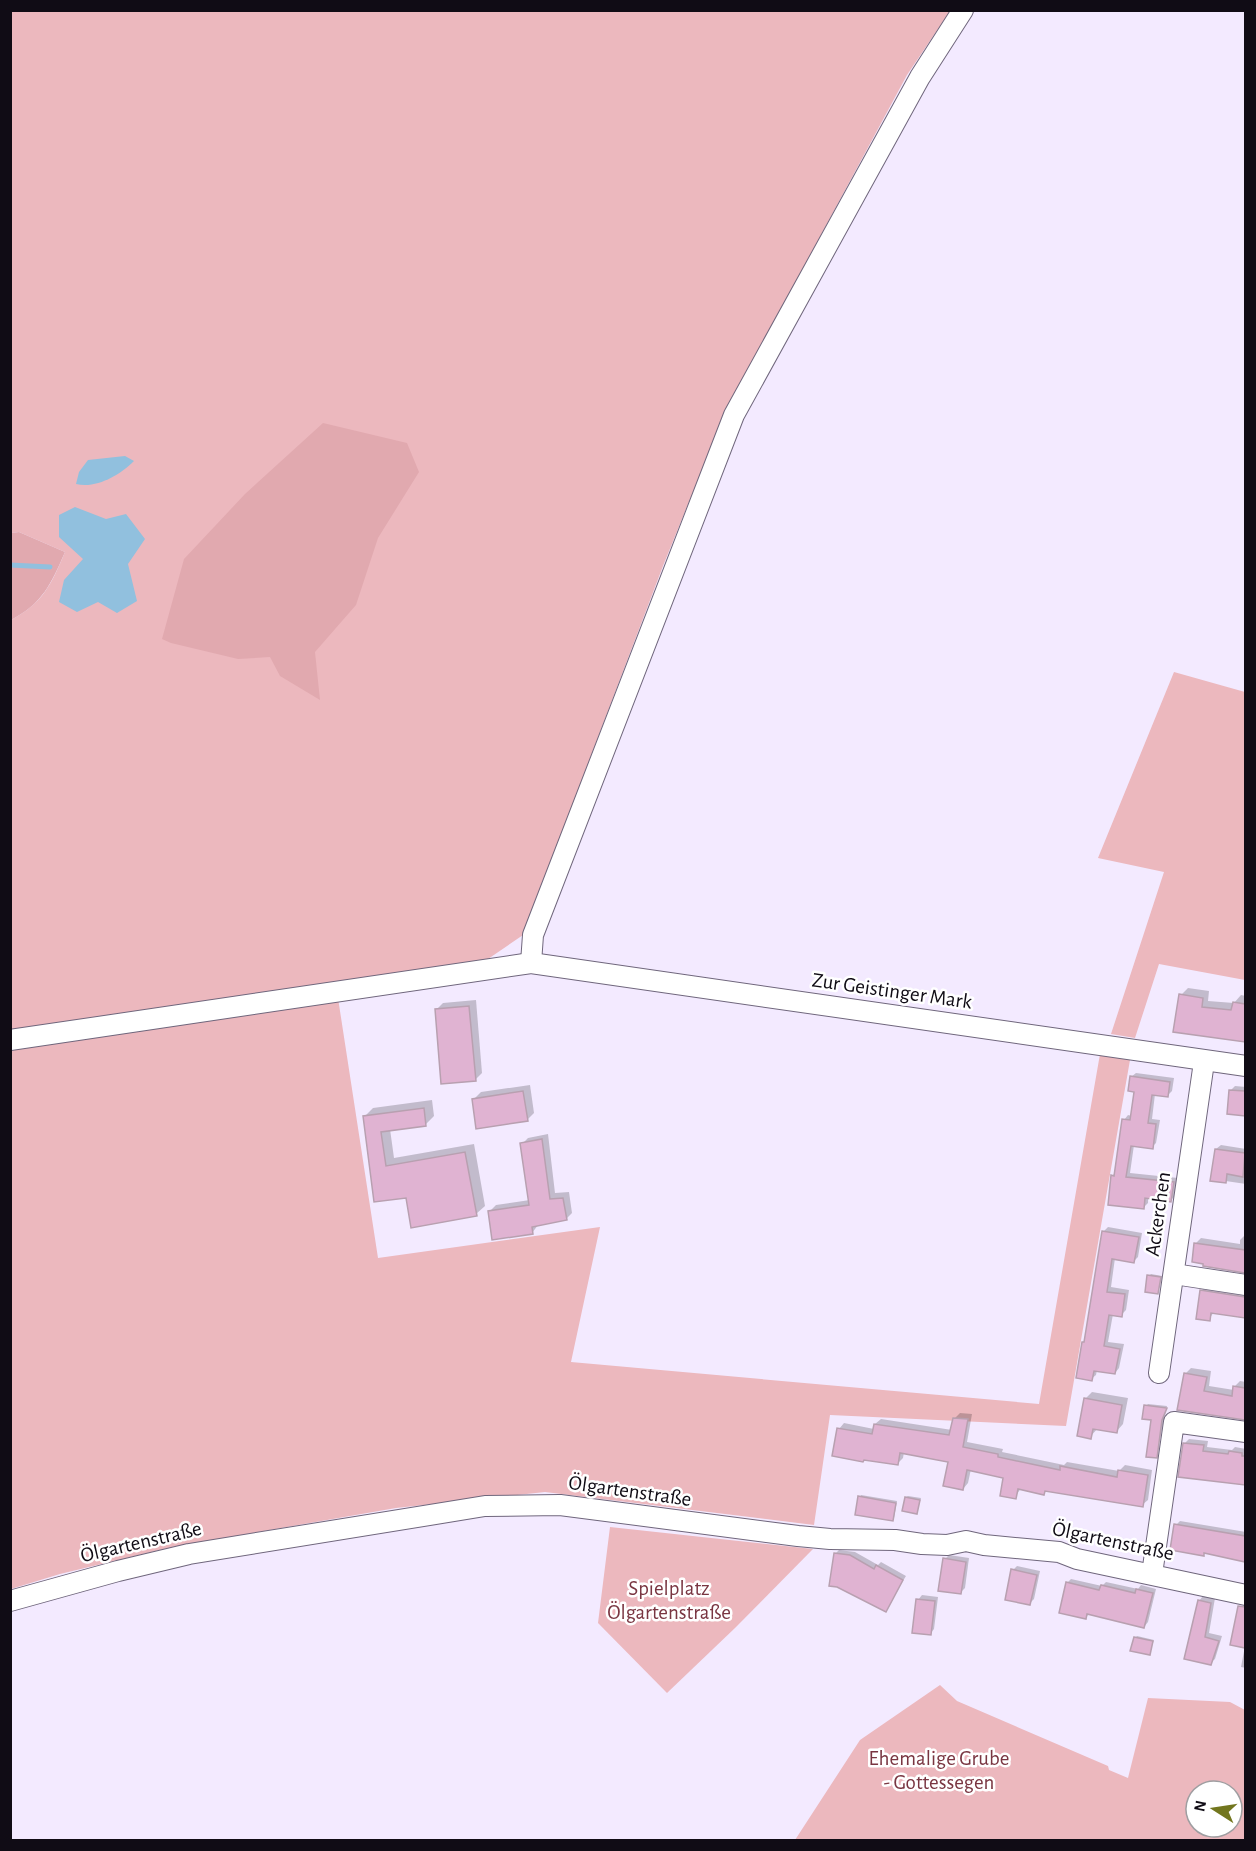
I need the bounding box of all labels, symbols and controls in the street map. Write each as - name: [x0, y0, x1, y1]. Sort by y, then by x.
- street label: Zur Geistinger Mark: [811, 969, 974, 1013]
- street label: Ackerchen: [1142, 1170, 1174, 1258]
- street label: Ölgartenstraße: [567, 1471, 693, 1510]
- street label: Ölgartenstraße: [78, 1517, 204, 1566]
- street label: Ölgartenstraße: [1050, 1517, 1176, 1564]
- park label: Spielplatz Ölgartenstraße: [607, 1578, 731, 1623]
- park label: Ehemalige Grube - Gottessegen: [869, 1748, 1010, 1793]
- north arrow: [1184, 1779, 1244, 1839]
- text: N: [1191, 1799, 1209, 1813]

